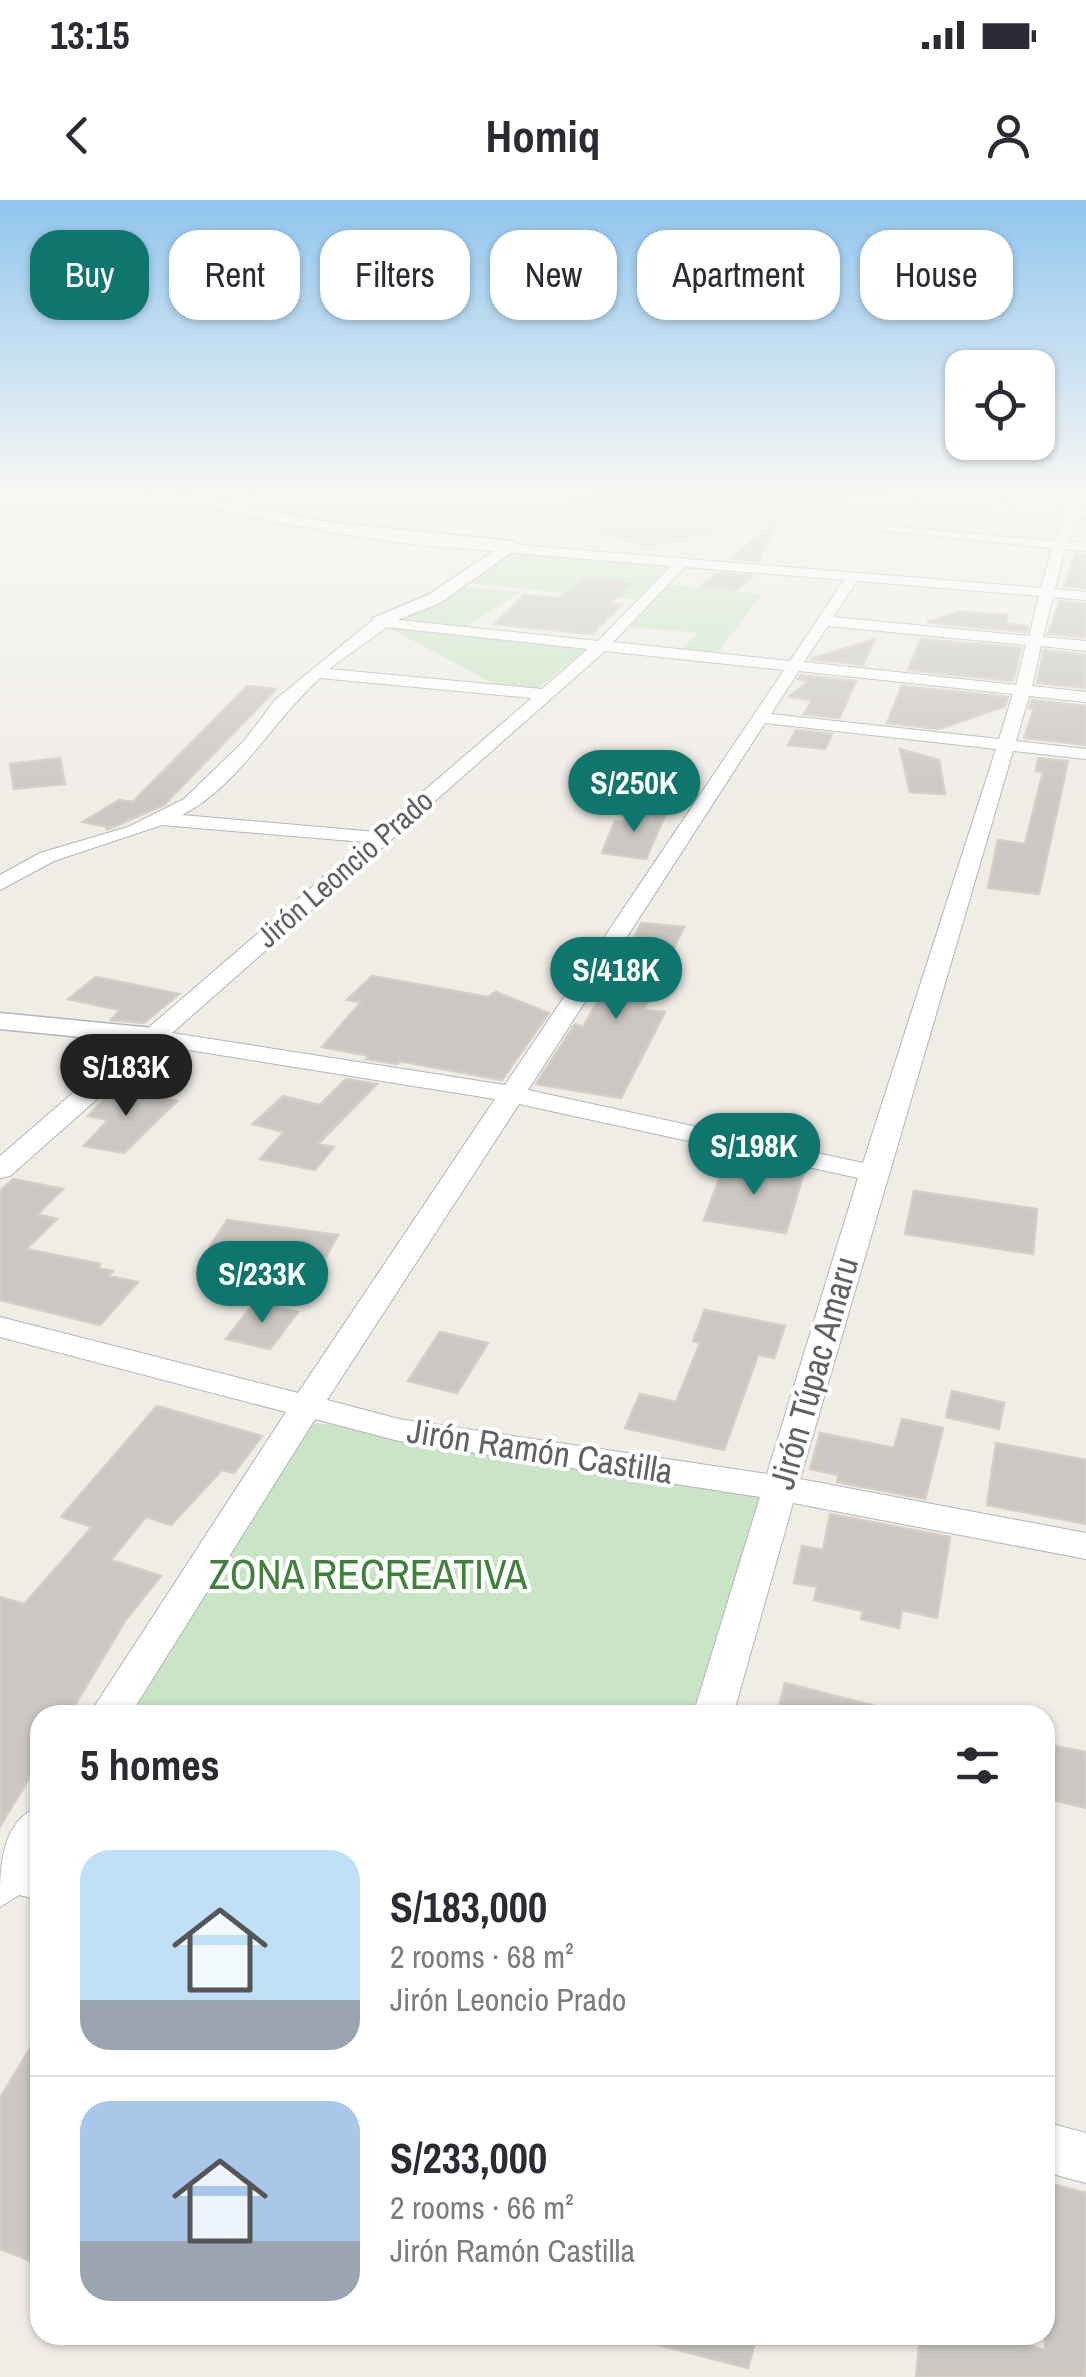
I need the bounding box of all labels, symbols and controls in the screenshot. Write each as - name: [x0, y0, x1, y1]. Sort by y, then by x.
- text: 13:15: [50, 10, 130, 61]
- text: Homiq: [486, 105, 600, 166]
- icon: back: [50, 108, 105, 163]
- icon: person: [981, 108, 1036, 163]
- chip: Buy: [30, 230, 149, 320]
- chip: Rent: [169, 230, 300, 320]
- chip: Filters: [320, 230, 470, 320]
- chip: New: [490, 230, 617, 320]
- chip: Apartment: [637, 230, 840, 320]
- chip: House: [860, 230, 1013, 320]
- map controls: [945, 350, 1055, 460]
- button: locate: [945, 350, 1055, 460]
- pin: S/250K: [553, 750, 715, 835]
- text: S/250K: [590, 761, 678, 804]
- street label: Jirón Leoncio Prado: [248, 780, 441, 956]
- pin: S/418K: [535, 937, 697, 1022]
- text: S/418K: [572, 948, 660, 991]
- pin: S/183K: [45, 1034, 207, 1119]
- text: S/183K: [82, 1045, 170, 1088]
- pin: S/198K: [673, 1113, 835, 1198]
- text: S/198K: [710, 1124, 798, 1167]
- pin: S/233K: [181, 1241, 343, 1326]
- street label: Jirón Túpac Amaru: [758, 1251, 869, 1494]
- text: S/233K: [218, 1252, 306, 1295]
- street label: Jirón Ramón Castilla: [404, 1406, 676, 1495]
- park label: ZONA RECREATIVA: [209, 1546, 528, 1602]
- text: 5 homes: [80, 1737, 220, 1793]
- icon: filters: [950, 1738, 1005, 1793]
- text: S/183,000: [390, 1879, 547, 1935]
- icon: home: [160, 1890, 280, 2010]
- text: 2 rooms · 68 m²: [390, 1935, 574, 1978]
- text: Jirón Leoncio Prado: [390, 1978, 626, 2021]
- text: S/233,000: [390, 2130, 547, 2186]
- icon: home: [160, 2141, 280, 2261]
- text: 2 rooms · 66 m²: [390, 2186, 574, 2229]
- text: Jirón Ramón Castilla: [390, 2229, 635, 2272]

